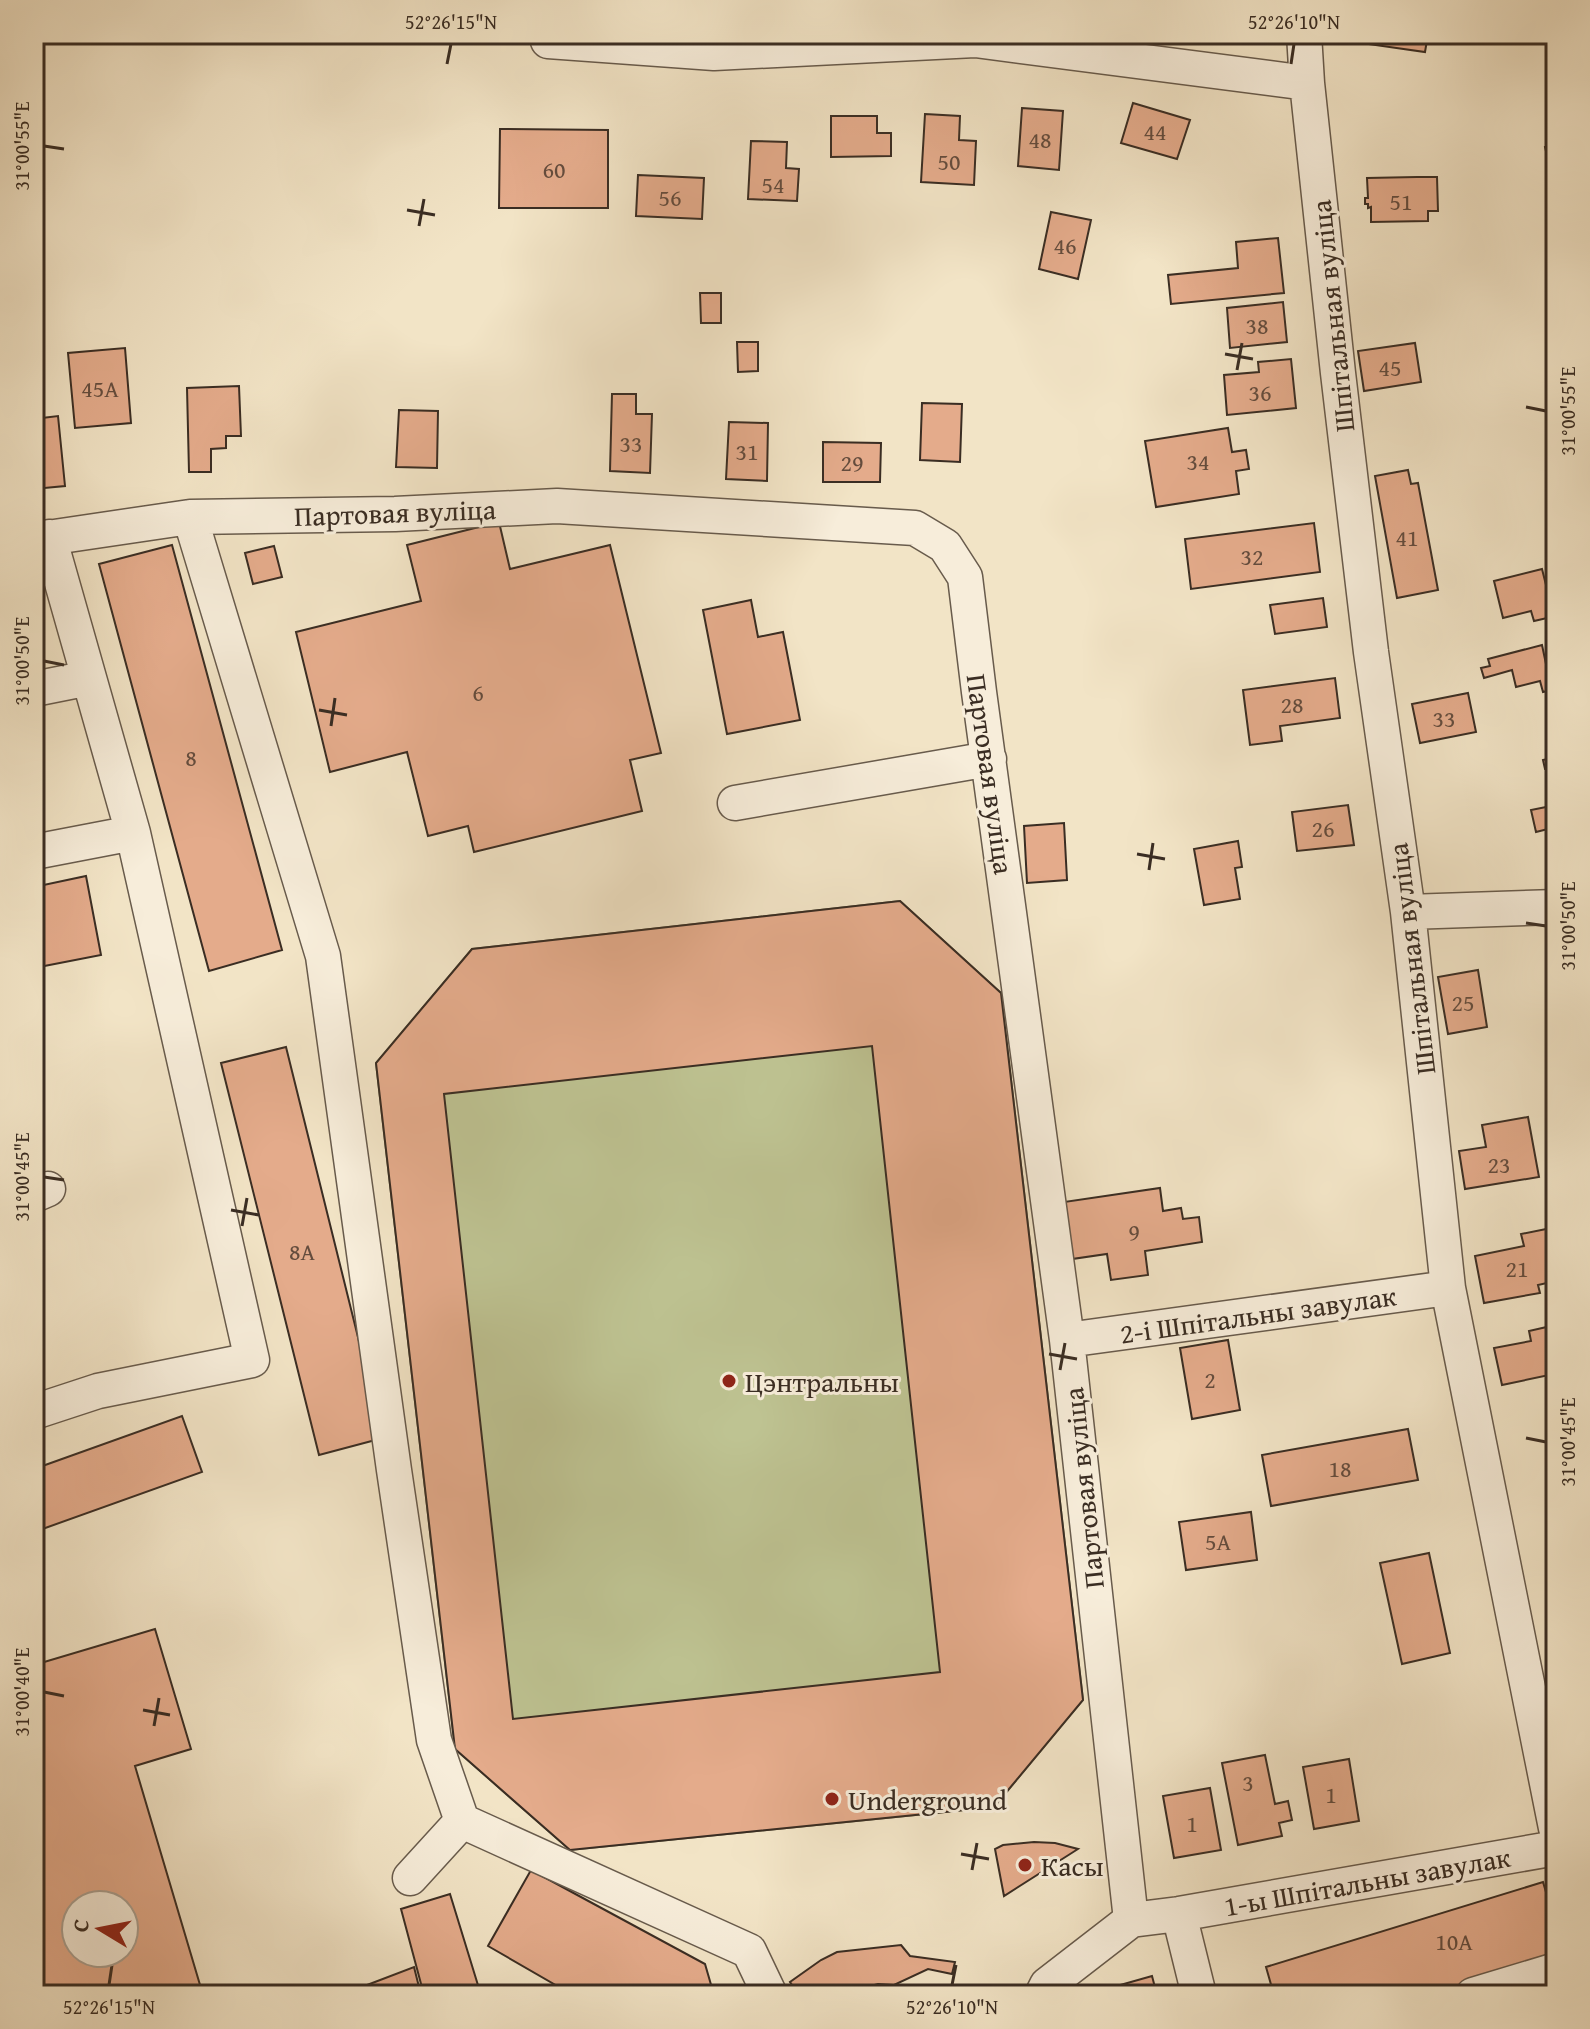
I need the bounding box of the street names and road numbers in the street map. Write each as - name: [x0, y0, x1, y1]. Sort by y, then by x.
- street label: Шпітальная вуліца: [1299, 197, 1365, 434]
- street label: Партовая вуліца: [293, 488, 497, 536]
- street label: Партовая вуліца: [957, 671, 1025, 878]
- street label: Шпітальная вуліца: [1376, 840, 1446, 1077]
- street label: 2-і Шпітальны завулак: [1117, 1274, 1399, 1354]
- street label: Партовая вуліца: [1052, 1385, 1114, 1591]
- street label: 1-ы Шпітальны завулак: [1221, 1836, 1514, 1926]

